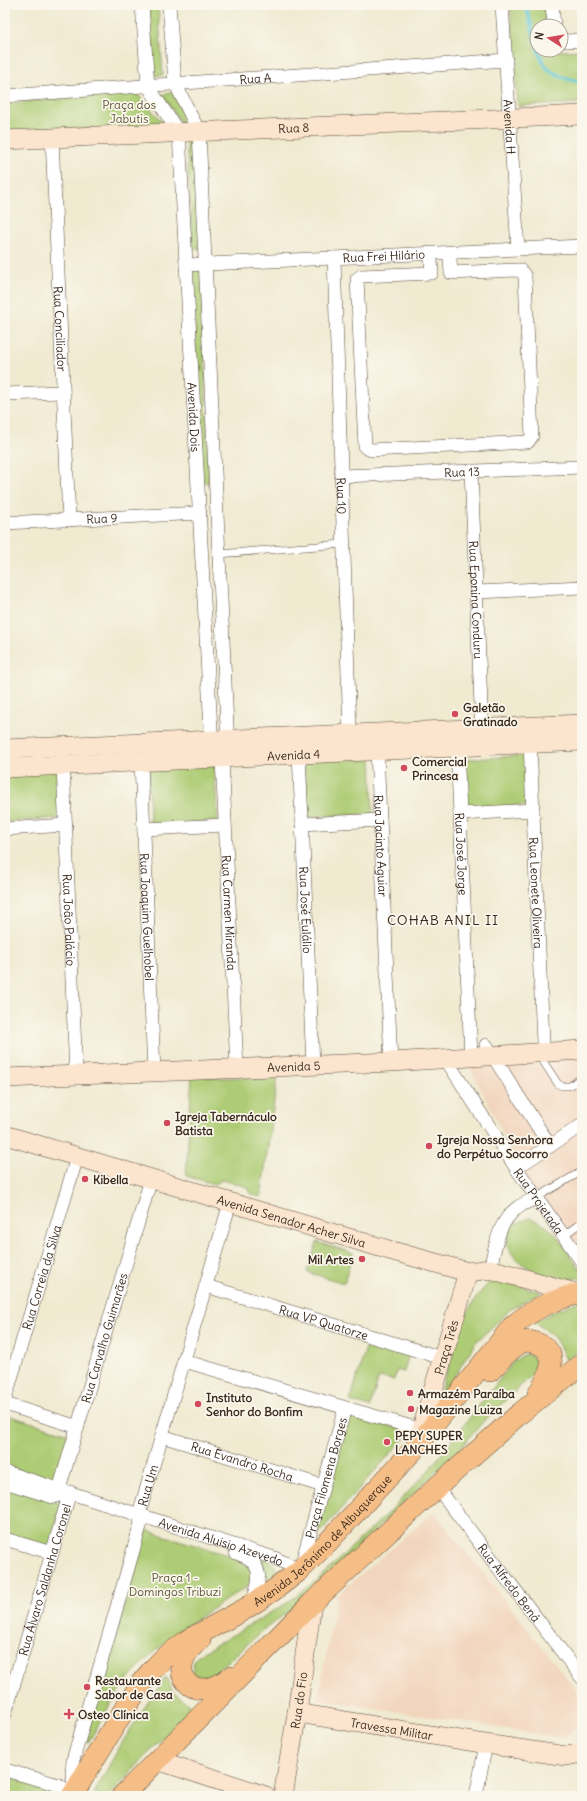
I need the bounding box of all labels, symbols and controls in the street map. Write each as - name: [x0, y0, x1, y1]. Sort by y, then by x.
- north arrow: [529, 18, 569, 58]
- text: N: [532, 31, 547, 41]
- street label: Rua A: [239, 69, 272, 87]
- park label: Praça dos Jabutis: [102, 97, 156, 126]
- street label: Avenida H: [501, 99, 519, 155]
- street label: Rua 8: [278, 119, 310, 136]
- street label: Rua Frei Hilário: [342, 246, 426, 265]
- street label: Rua Conciliador: [51, 286, 70, 372]
- street label: Avenida Dois: [185, 382, 204, 452]
- street label: Rua 13: [444, 463, 480, 480]
- street label: Rua 10: [334, 477, 350, 515]
- street label: Rua 9: [86, 510, 118, 526]
- street label: Rua Eponina Conduru: [466, 540, 487, 659]
- place label: Galetão Gratinado: [463, 700, 518, 729]
- marker: Galetão Gratinado: [450, 709, 460, 719]
- street label: Avenida 4: [267, 746, 321, 763]
- place label: Comercial Princesa: [412, 754, 467, 783]
- marker: Comercial Princesa: [399, 763, 409, 773]
- street label: Rua Jacinto Aguiar: [371, 794, 391, 897]
- street label: Rua José Jorge: [452, 812, 471, 896]
- street label: Rua Leonete Oliveira: [527, 837, 546, 949]
- street label: Rua Joaquim Guelhobel: [137, 853, 158, 981]
- street label: Rua Carmen Miranda: [219, 855, 240, 971]
- street label: Rua José Eulálio: [297, 866, 315, 954]
- street label: Rua João Palácio: [60, 873, 79, 967]
- district label: COHAB ANIL II: [387, 911, 499, 929]
- street label: Avenida 5: [267, 1057, 321, 1075]
- place label: Igreja Tabernáculo Batista: [175, 1109, 277, 1138]
- marker: Igreja Tabernáculo Batista: [162, 1118, 172, 1128]
- place label: Igreja Nossa Senhora do Perpétuo Socorro: [437, 1132, 553, 1162]
- marker: Igreja Nossa Senhora do Perpétuo Socorro: [424, 1141, 434, 1151]
- street label: Rua Projetada: [511, 1165, 567, 1237]
- place label: Kibella: [93, 1172, 129, 1187]
- marker: Kibella: [80, 1174, 90, 1184]
- street label: Avenida Senador Acher Silva: [215, 1191, 368, 1250]
- street label: Rua Correia da Silva: [19, 1223, 64, 1331]
- place label: Mil Artes: [308, 1252, 355, 1267]
- marker: Mil Artes: [357, 1254, 367, 1264]
- street label: Rua Carvalho Guimarães: [78, 1271, 130, 1405]
- street label: Rua VP Quatorze: [277, 1301, 370, 1343]
- street label: Praça Três: [431, 1318, 461, 1376]
- place label: Armazém Paraíba: [418, 1386, 515, 1401]
- marker: Armazém Paraíba: [405, 1388, 415, 1398]
- place label: Instituto Senhor do Bonfim: [206, 1390, 303, 1419]
- marker: Instituto Senhor do Bonfim: [193, 1399, 203, 1409]
- place label: Magazine Luiza: [419, 1402, 502, 1418]
- marker: Magazine Luiza: [406, 1404, 416, 1414]
- street label: Praça Filomena Borges: [302, 1415, 350, 1540]
- place label: PEPY SUPER LANCHES: [395, 1428, 463, 1457]
- marker: PEPY SUPER LANCHES: [382, 1437, 392, 1447]
- street label: Rua Evandro Rocha: [189, 1438, 295, 1484]
- street label: Rua Um: [134, 1462, 161, 1508]
- street label: Avenida Jerônimo de Albuquerque: [250, 1471, 394, 1609]
- street label: Rua Álvaro Saldanha Coronel: [15, 1502, 74, 1657]
- street label: Avenida Aluisio Azevedo: [157, 1514, 286, 1569]
- street label: Rua Alfredo Bená: [475, 1540, 544, 1625]
- park label: Praça 1 - Domingos Tribuzi: [129, 1570, 221, 1599]
- street label: Rua do Fio: [287, 1671, 310, 1730]
- place label: Restaurante Sabor de Casa: [95, 1673, 173, 1702]
- marker: Restaurante Sabor de Casa: [82, 1682, 92, 1692]
- place label: Osteo Clínica: [78, 1707, 149, 1722]
- marker: Osteo Clínica: [63, 1708, 75, 1720]
- street label: Travessa Militar: [349, 1714, 434, 1743]

